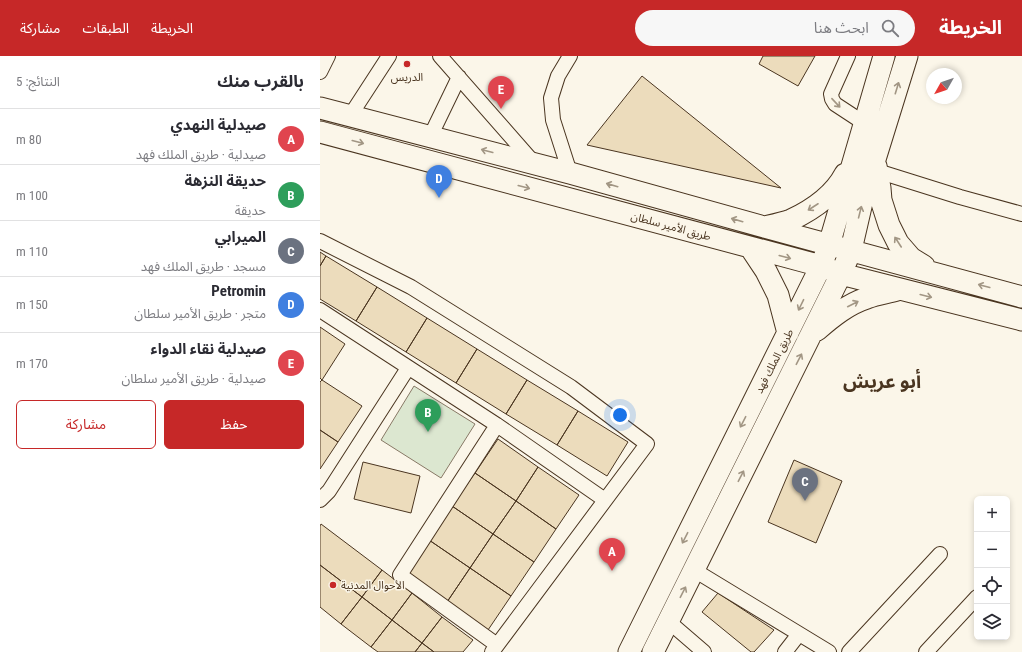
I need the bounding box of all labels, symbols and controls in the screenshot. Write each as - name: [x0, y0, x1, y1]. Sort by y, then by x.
- search box: [635, 10, 915, 46]
- text: الخريطة: [939, 16, 1002, 39]
- icon: search: [879, 17, 901, 39]
- text: ابحث هنا: [814, 19, 869, 37]
- text: مشاركة: [20, 20, 60, 36]
- text: الطبقات: [82, 20, 129, 36]
- text: الخريطة: [151, 20, 193, 36]
- marker: الدريس: [402, 59, 412, 69]
- north arrow: [926, 68, 962, 104]
- text: بالقرب منك: [217, 71, 304, 91]
- place label: الدريس: [391, 71, 423, 84]
- text: النتائج: 5: [16, 74, 60, 89]
- pin: E: [488, 76, 514, 109]
- one-way arrow: [894, 82, 901, 95]
- one-way arrow: [831, 98, 841, 108]
- text: صيدلية النهدي: [171, 116, 266, 134]
- text: 80 m: [16, 132, 42, 147]
- text: A: [287, 132, 295, 147]
- one-way arrow: [351, 139, 364, 146]
- text: صيدلية · طريق الملك فهد: [136, 147, 266, 162]
- one-way arrow: [480, 147, 493, 154]
- pin: D: [426, 165, 452, 198]
- text: حديقة النزهة: [184, 172, 266, 190]
- one-way arrow: [606, 180, 619, 188]
- one-way arrow: [517, 183, 530, 191]
- text: 100 m: [16, 188, 48, 203]
- text: B: [287, 188, 295, 203]
- text: حديقة: [235, 203, 266, 218]
- one-way arrow: [807, 203, 819, 211]
- one-way arrow: [857, 206, 864, 219]
- street label: طريق الأمير سلطان: [629, 210, 712, 243]
- one-way arrow: [731, 215, 744, 223]
- text: الميرابي: [215, 228, 266, 246]
- one-way arrow: [894, 237, 902, 248]
- text: 110 m: [16, 244, 48, 259]
- text: C: [287, 244, 295, 259]
- one-way arrow: [778, 253, 791, 261]
- text: مسجد · طريق الملك فهد: [141, 259, 266, 274]
- text: Petromin: [211, 282, 266, 300]
- one-way arrow: [978, 282, 991, 290]
- one-way arrow: [919, 292, 932, 300]
- text: 150 m: [16, 297, 48, 312]
- text: D: [287, 297, 295, 312]
- one-way arrow: [797, 299, 805, 311]
- one-way arrow: [847, 300, 859, 307]
- text: متجر · طريق الأمير سلطان: [134, 306, 266, 321]
- street label: طريق الملك فهد: [753, 327, 796, 396]
- text: صيدلية نقاء الدواء: [151, 340, 266, 358]
- one-way arrow: [796, 354, 803, 366]
- text: 170 m: [16, 356, 48, 371]
- text: E: [288, 356, 294, 371]
- district label: أبو عريش: [843, 368, 921, 393]
- text: صيدلية · طريق الأمير سلطان: [121, 371, 266, 386]
- pin: B: [415, 399, 441, 432]
- button: مشاركة: [16, 400, 156, 449]
- button: حفظ: [164, 400, 304, 449]
- your location: [610, 405, 630, 425]
- one-way arrow: [739, 416, 747, 428]
- pin: C: [792, 468, 818, 501]
- one-way arrow: [738, 470, 745, 482]
- map controls: [974, 496, 1010, 640]
- button: +: [974, 496, 1010, 532]
- one-way arrow: [681, 532, 689, 544]
- button: −: [974, 532, 1010, 568]
- pin: A: [599, 538, 625, 571]
- button: locate: [974, 568, 1010, 604]
- place label: الأحوال المدنية: [341, 579, 405, 592]
- marker: الأحوال المدنية: [328, 580, 338, 590]
- one-way arrow: [679, 586, 687, 598]
- button: layers: [974, 604, 1010, 640]

